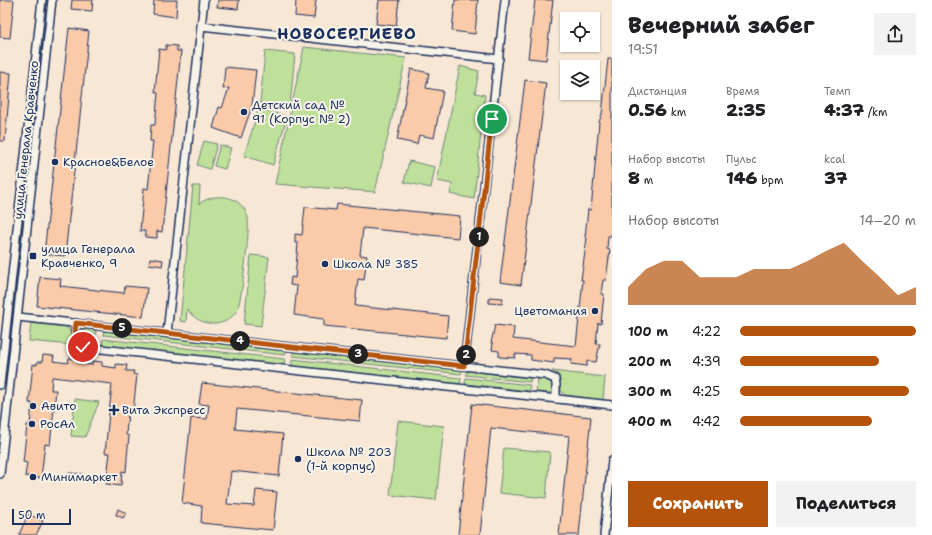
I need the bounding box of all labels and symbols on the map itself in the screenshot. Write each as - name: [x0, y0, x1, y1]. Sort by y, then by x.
- district label: НОВОСЕРГИЕВО: [277, 23, 417, 44]
- street label: улица Генерала Кравченко: [10, 60, 42, 220]
- place label: Детский сад № 91 (Корпус № 2): [252, 97, 350, 127]
- pin: [475, 102, 509, 136]
- marker: Детский сад № 91 (Корпус № 2): [239, 107, 249, 117]
- place label: Красное&Белое: [63, 154, 154, 170]
- marker: Красное&Белое: [50, 157, 60, 167]
- pin: 1: [469, 227, 489, 247]
- place label: улица Генерала Кравченко, 9: [41, 241, 136, 271]
- marker: улица Генерала Кравченко, 9: [28, 251, 38, 261]
- place label: Школа № 385: [333, 256, 418, 272]
- marker: Школа № 385: [320, 259, 330, 269]
- place label: Цветомания: [514, 303, 587, 319]
- marker: Цветомания: [590, 306, 600, 316]
- pin: 5: [112, 318, 132, 338]
- pin: [66, 330, 100, 364]
- pin: 4: [230, 331, 250, 351]
- pin: 3: [348, 344, 368, 364]
- pin: 2: [456, 345, 476, 365]
- place label: Авито: [41, 398, 76, 414]
- marker: Авито: [28, 401, 38, 411]
- place label: Вита Экспресс: [122, 402, 205, 418]
- marker: Вита Экспресс: [109, 405, 119, 415]
- place label: РосАл: [40, 416, 75, 432]
- marker: РосАл: [27, 419, 37, 429]
- place label: Школа № 203 (1-й корпус): [306, 444, 392, 474]
- marker: Школа № 203 (1-й корпус): [293, 454, 303, 464]
- place label: Минимаркет: [41, 469, 119, 485]
- marker: Минимаркет: [28, 472, 38, 482]
- scale bar: [12, 507, 71, 526]

